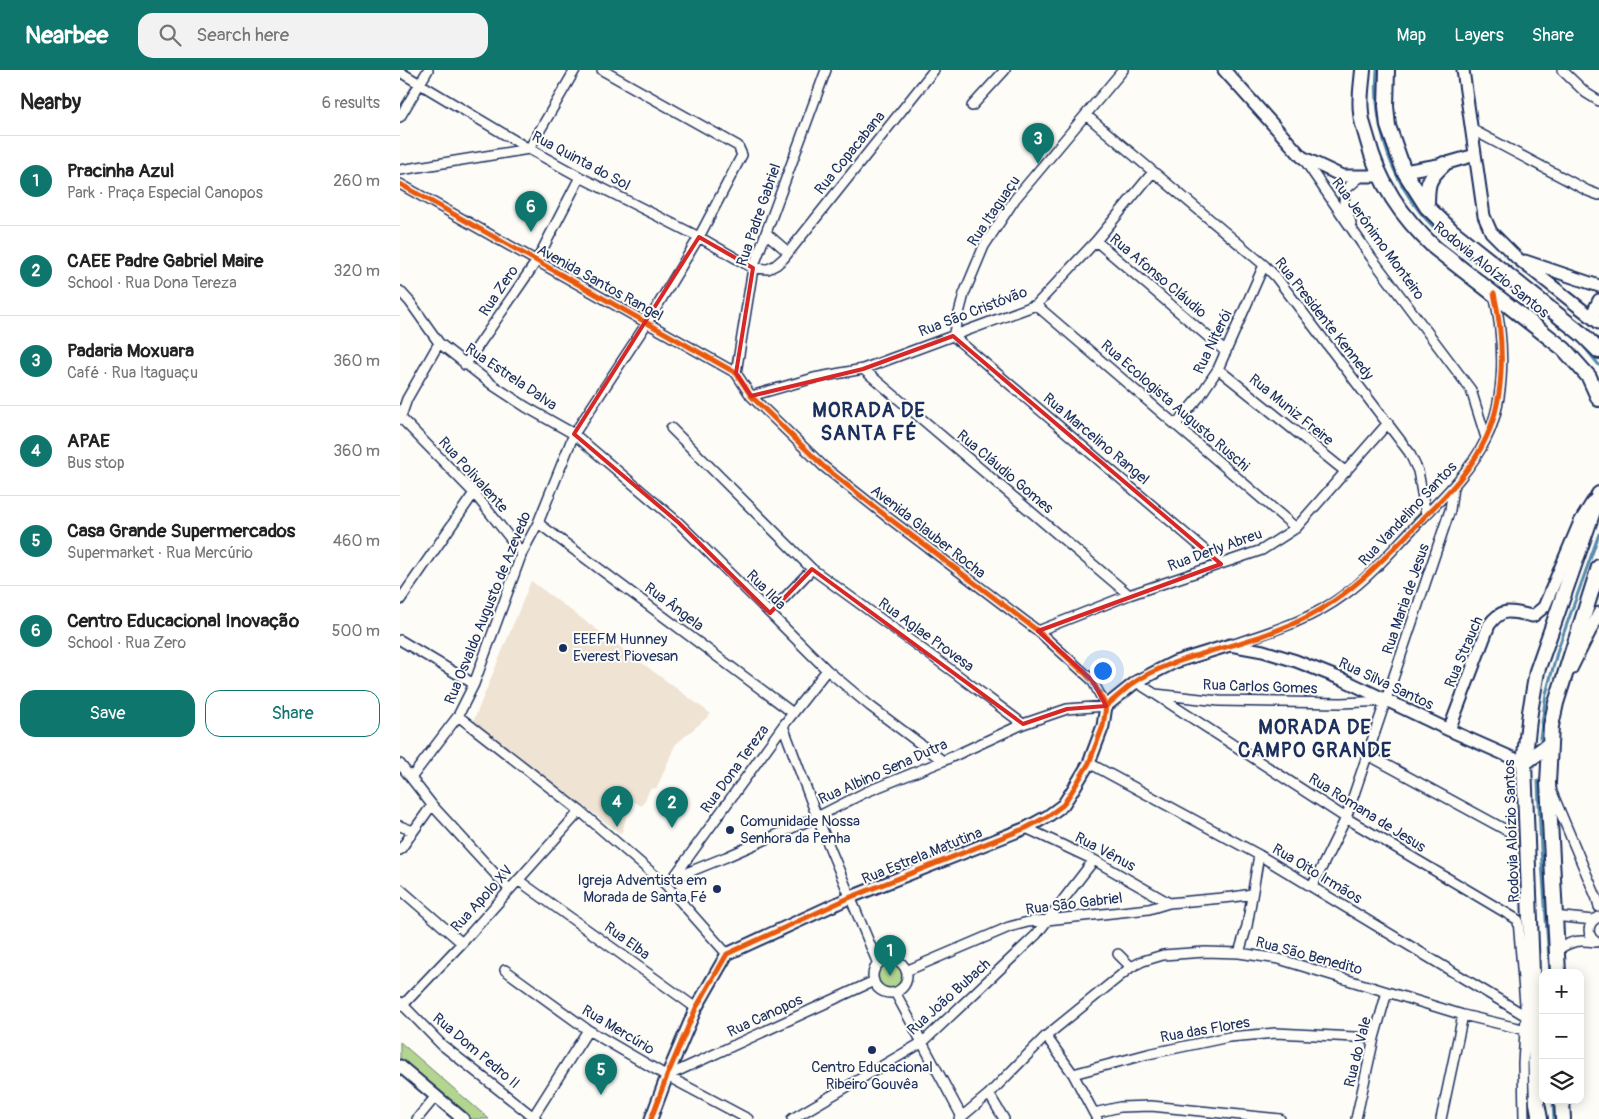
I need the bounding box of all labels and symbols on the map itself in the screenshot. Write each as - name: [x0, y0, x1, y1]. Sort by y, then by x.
- street label: Rua Copacabana: [811, 107, 889, 199]
- pin: 3: [1022, 123, 1054, 164]
- street label: Rua Quinta do Sol: [528, 127, 634, 195]
- street label: Rua Padre Gabriel: [733, 161, 785, 269]
- street label: Rua Itaguaçu: [963, 172, 1025, 250]
- street label: Rua Jerônimo Monteiro: [1327, 174, 1429, 304]
- pin: 6: [515, 191, 547, 232]
- street label: Rodovia Aloízio Santos: [1429, 218, 1553, 323]
- street label: Rua Afonso Cláudio: [1106, 230, 1210, 322]
- street label: Avenida Santos Rangel: [534, 240, 666, 326]
- street label: Rua Presidente Kennedy: [1270, 254, 1378, 384]
- street label: Rua Zero: [475, 262, 523, 320]
- street label: Rua São Cristóvão: [916, 283, 1030, 341]
- street label: Rua Niterói: [1189, 307, 1237, 377]
- street label: Rua Ecologista Augusto Ruschi: [1097, 336, 1254, 476]
- street label: Rua Estrela Dalva: [461, 339, 561, 415]
- street label: Rua Muniz Freire: [1245, 370, 1338, 450]
- street label: Rua Marcelino Rangel: [1039, 389, 1153, 489]
- district label: MORADA DE SANTA FÉ: [812, 398, 926, 446]
- street label: Rua Cláudio Gomes: [953, 426, 1057, 518]
- street label: Rua Polivalente: [434, 433, 512, 517]
- street label: Rua Vandelino Santos: [1355, 458, 1462, 570]
- street label: Avenida Glauber Rocha: [867, 481, 989, 583]
- street label: Rua Osvaldo Augusto de Azevedo: [441, 509, 535, 707]
- street label: Rua Derly Abreu: [1165, 524, 1265, 576]
- street label: Rua Maria de Jesus: [1378, 541, 1434, 657]
- street label: Rua Ilda: [742, 566, 790, 614]
- street label: Rua Ângela: [641, 578, 708, 636]
- street label: Rua Aglae Provesa: [874, 594, 978, 676]
- street label: Rua Strauch: [1441, 614, 1487, 690]
- place label: EEEFM Hunney Everest Piovesan: [573, 630, 678, 666]
- marker: EEEFM Hunney Everest Piovesan: [557, 642, 569, 654]
- street label: Rua Silva Santos: [1335, 654, 1437, 714]
- your location: [1090, 658, 1116, 684]
- street label: Rua Carlos Gomes: [1202, 676, 1318, 699]
- district label: MORADA DE CAMPO GRANDE: [1238, 715, 1392, 763]
- street label: Rua Dona Tereza: [697, 721, 773, 817]
- street label: Rua Albino Sena Dutra: [815, 735, 951, 809]
- street label: Rodovia Aloízio Santos: [1500, 759, 1524, 903]
- street label: Rua Romana de Jesus: [1305, 769, 1429, 857]
- pin: 4: [601, 786, 633, 827]
- pin: 2: [656, 787, 688, 828]
- place label: Comunidade Nossa Senhora da Penha: [740, 812, 860, 848]
- street label: Rua Estrela Matutina: [859, 823, 985, 889]
- marker: Comunidade Nossa Senhora da Penha: [724, 824, 736, 836]
- street label: Rua Vênus: [1071, 828, 1139, 876]
- street label: Rua Oito Irmãos: [1269, 840, 1366, 908]
- street label: Rua Apolo XV: [447, 862, 517, 936]
- place label: Igreja Adventista em Morada de Santa Fé: [578, 871, 707, 907]
- marker: Igreja Adventista em Morada de Santa Fé: [711, 883, 723, 895]
- street label: Rua São Gabriel: [1024, 889, 1124, 919]
- street label: Rua Elba: [600, 918, 654, 964]
- street label: Rua São Benedito: [1253, 933, 1365, 979]
- pin: 1: [874, 935, 906, 976]
- street label: Rua João Bubach: [903, 955, 995, 1039]
- street label: Rua Canopos: [724, 990, 806, 1042]
- street label: Rua Mercúrio: [578, 1001, 658, 1059]
- street label: Rua Dom Pedro II: [429, 1009, 523, 1093]
- street label: Rua das Flores: [1159, 1013, 1252, 1047]
- street label: Rua do Vale: [1340, 1014, 1376, 1089]
- marker: Centro Educacional Ribeiro Gouvêa: [866, 1044, 878, 1056]
- pin: 5: [585, 1054, 617, 1095]
- place label: Centro Educacional Ribeiro Gouvêa: [811, 1058, 933, 1094]

